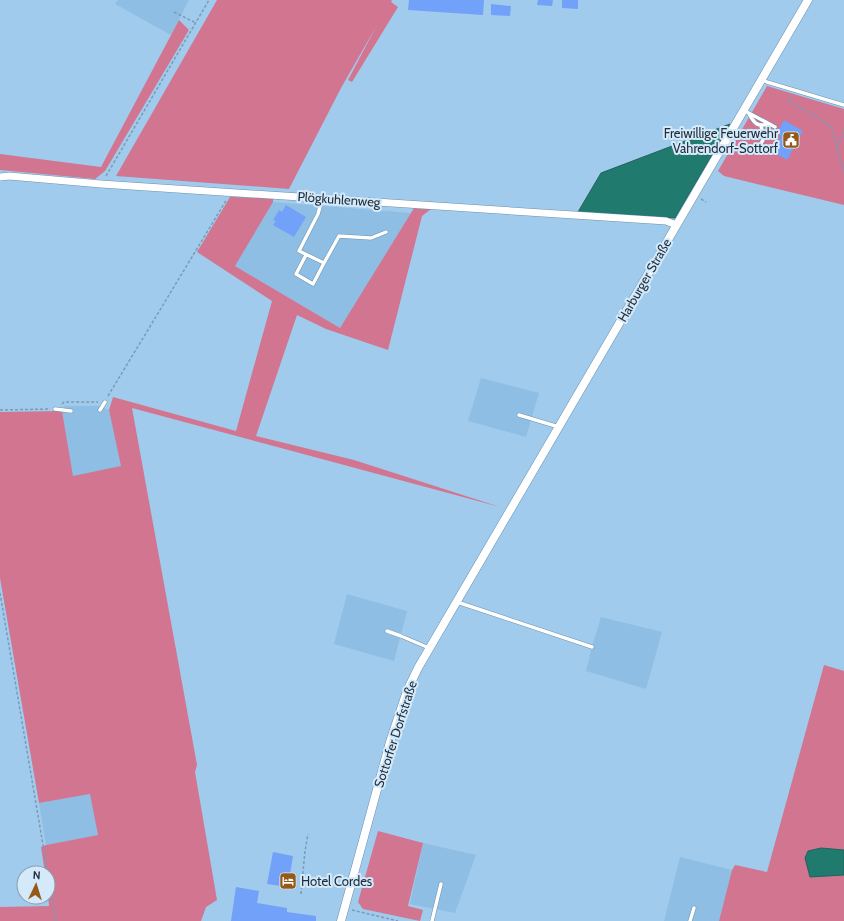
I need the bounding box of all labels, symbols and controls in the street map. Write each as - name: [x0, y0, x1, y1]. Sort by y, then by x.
- place label: Freiwillige Feuerwehr Vahrendorf-Sottorf: [664, 125, 779, 156]
- public building icon: Freiwillige Feuerwehr Vahrendorf-Sottorf: [781, 130, 801, 150]
- street label: Plögkuhlenweg: [297, 188, 381, 210]
- street label: Harburger Straße: [614, 235, 675, 325]
- street label: Sottorfer Dorfstraße: [370, 678, 420, 790]
- north arrow: [16, 865, 56, 905]
- text: N: [32, 868, 41, 882]
- hotel icon: Hotel Cordes: [278, 871, 298, 891]
- place label: Hotel Cordes: [301, 873, 373, 889]

